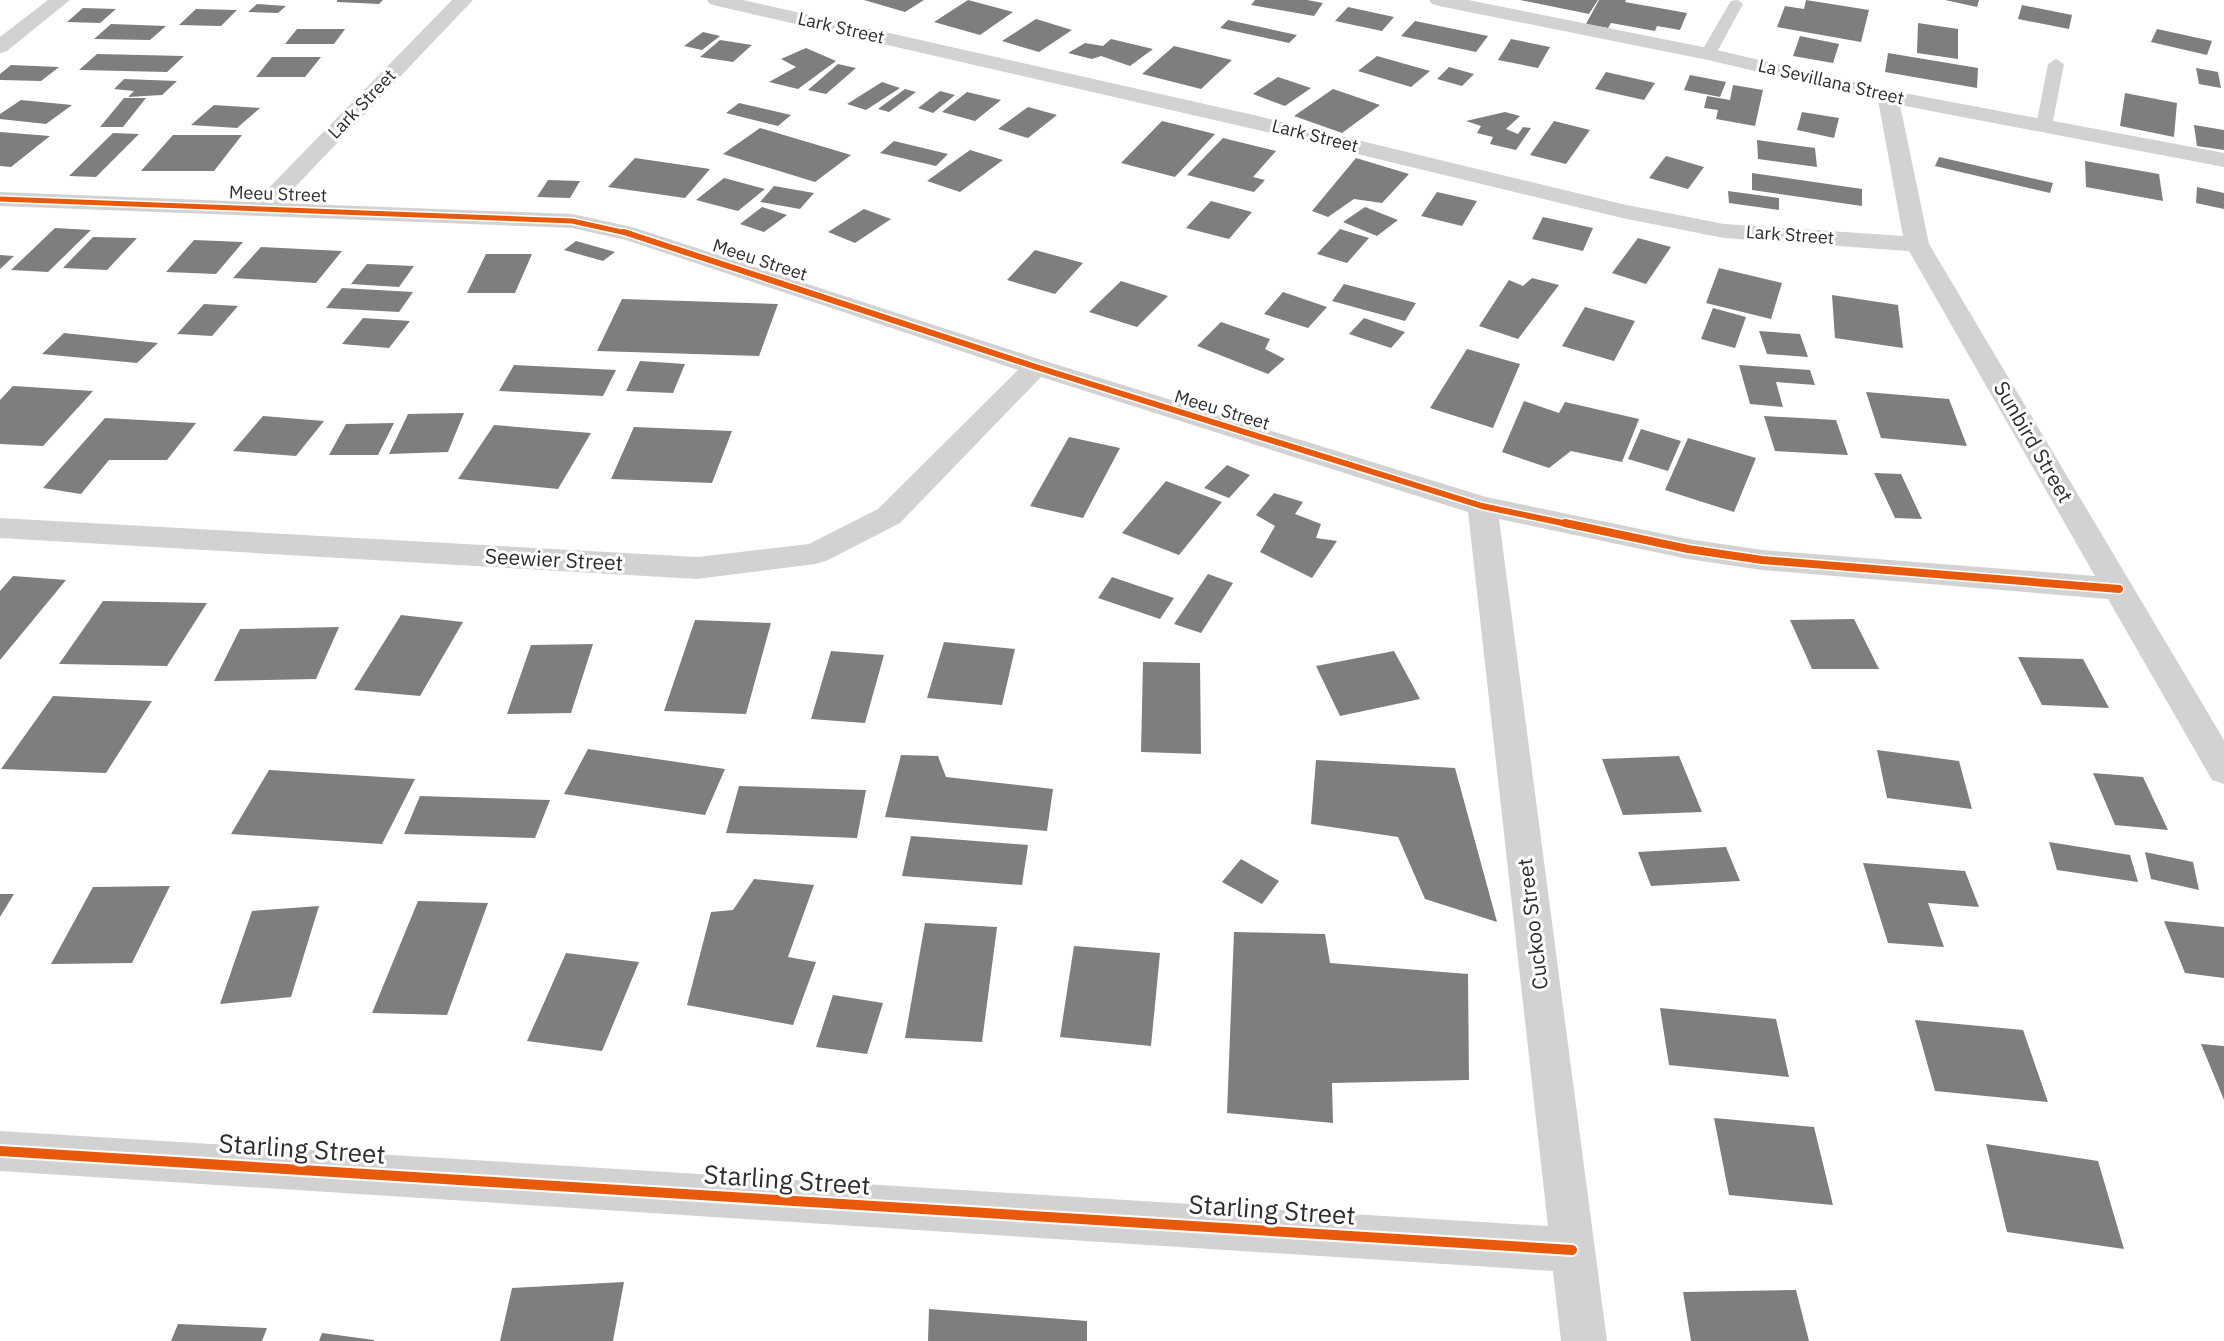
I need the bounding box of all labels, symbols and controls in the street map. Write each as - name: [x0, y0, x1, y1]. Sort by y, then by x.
- street label: Lark Street: [795, 6, 887, 49]
- street label: La Sevillana Street: [1756, 54, 1906, 109]
- street label: Lark Street: [323, 64, 401, 143]
- street label: Lark Street: [1269, 114, 1361, 157]
- street label: Meeu Street: [229, 180, 328, 207]
- street label: Lark Street: [1745, 220, 1835, 249]
- street label: Meeu Street: [710, 233, 810, 286]
- street label: Sunbird Street: [1988, 376, 2080, 507]
- street label: Meeu Street: [1172, 384, 1272, 435]
- street label: Seewier Street: [484, 541, 624, 577]
- street label: Cuckoo Street: [1510, 857, 1554, 991]
- street label: Starling Street: [217, 1125, 387, 1171]
- street label: Starling Street: [702, 1156, 872, 1202]
- street label: Starling Street: [1187, 1186, 1357, 1232]

